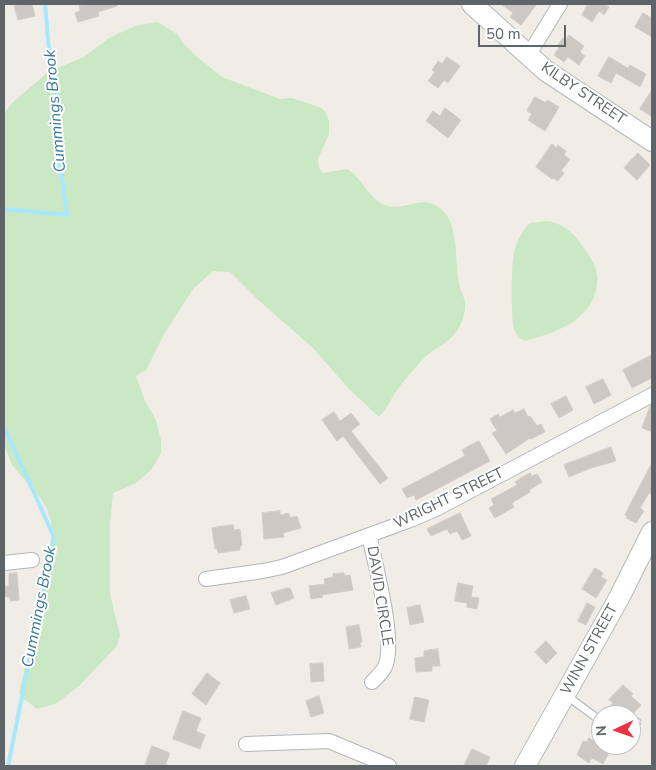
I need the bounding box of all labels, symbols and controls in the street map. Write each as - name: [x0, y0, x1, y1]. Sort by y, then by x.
- scale bar: [481, 15, 568, 47]
- text: 50 m: [486, 24, 521, 44]
- water label: Cummings Brook: [41, 49, 71, 173]
- street label: KILBY STREET: [537, 59, 629, 129]
- street label: WRIGHT STREET: [391, 465, 507, 533]
- water label: Cummings Brook: [19, 545, 61, 669]
- street label: DAVID CIRCLE: [362, 545, 396, 647]
- street label: WINN STREET: [558, 602, 622, 698]
- north arrow: [591, 705, 641, 755]
- text: N: [592, 725, 611, 736]

